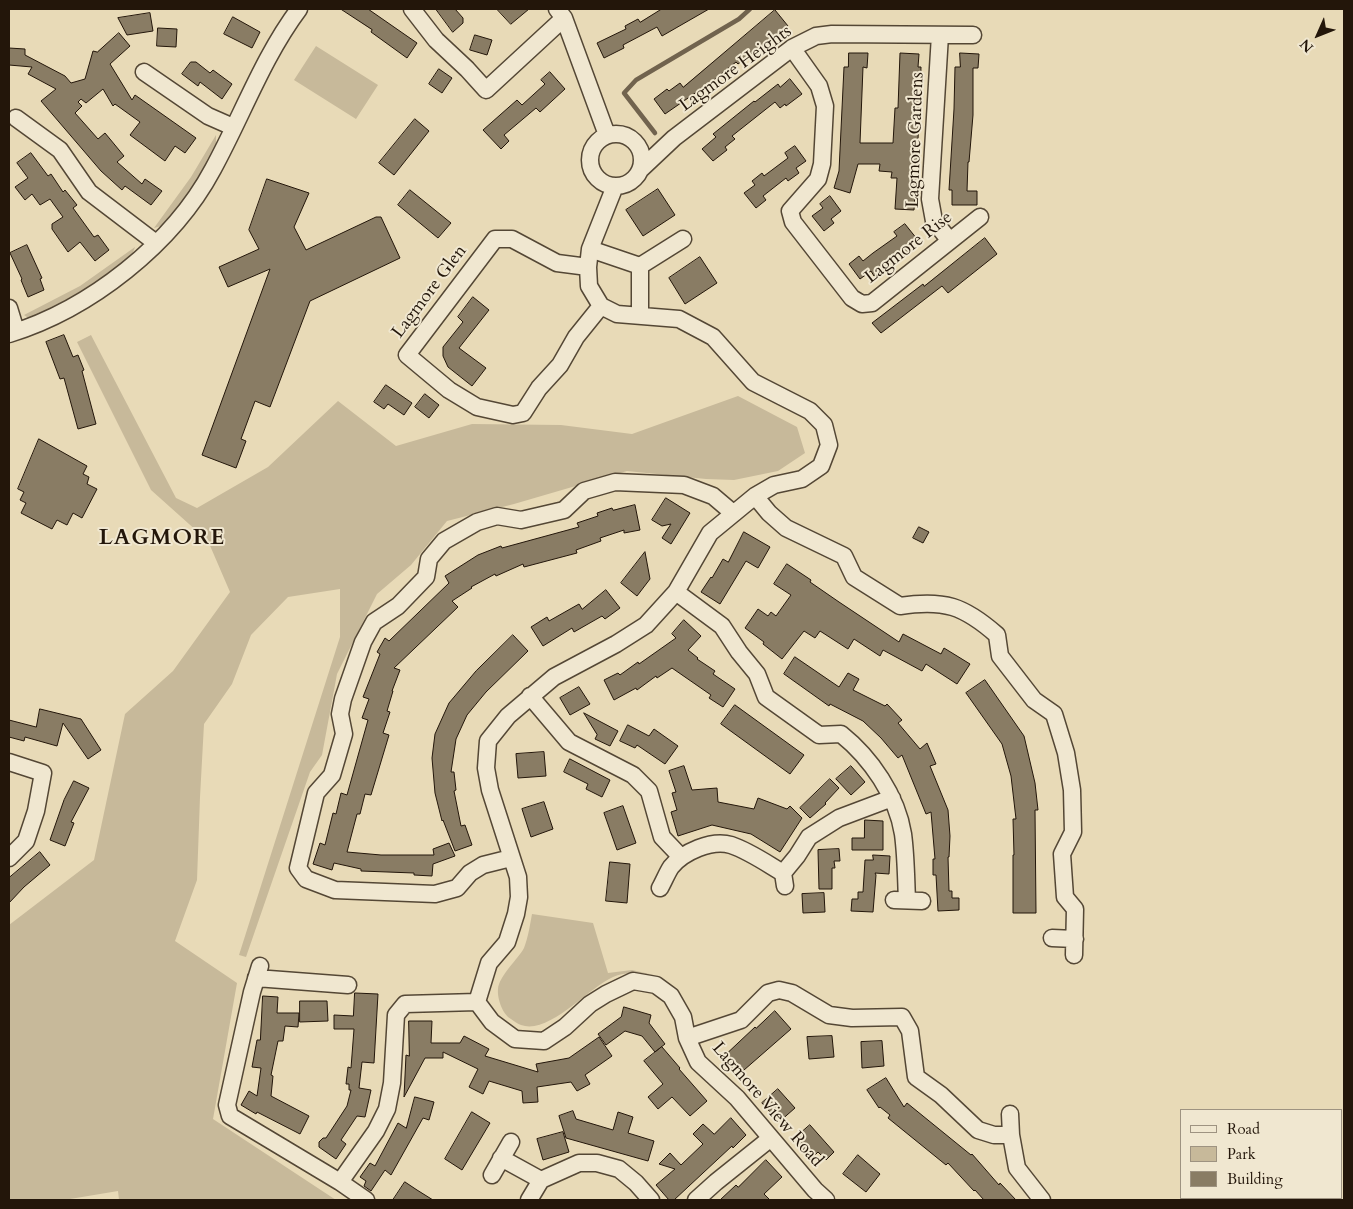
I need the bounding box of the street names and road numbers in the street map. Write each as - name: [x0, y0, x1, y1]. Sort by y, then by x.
- street label: Lagmore Heights: [676, 21, 796, 117]
- street label: Lagmore Gardens: [903, 72, 929, 208]
- street label: Lagmore Rise: [861, 207, 957, 289]
- street label: Lagmore Glen: [388, 241, 472, 343]
- street label: Lagmore View Road: [707, 1038, 827, 1172]

